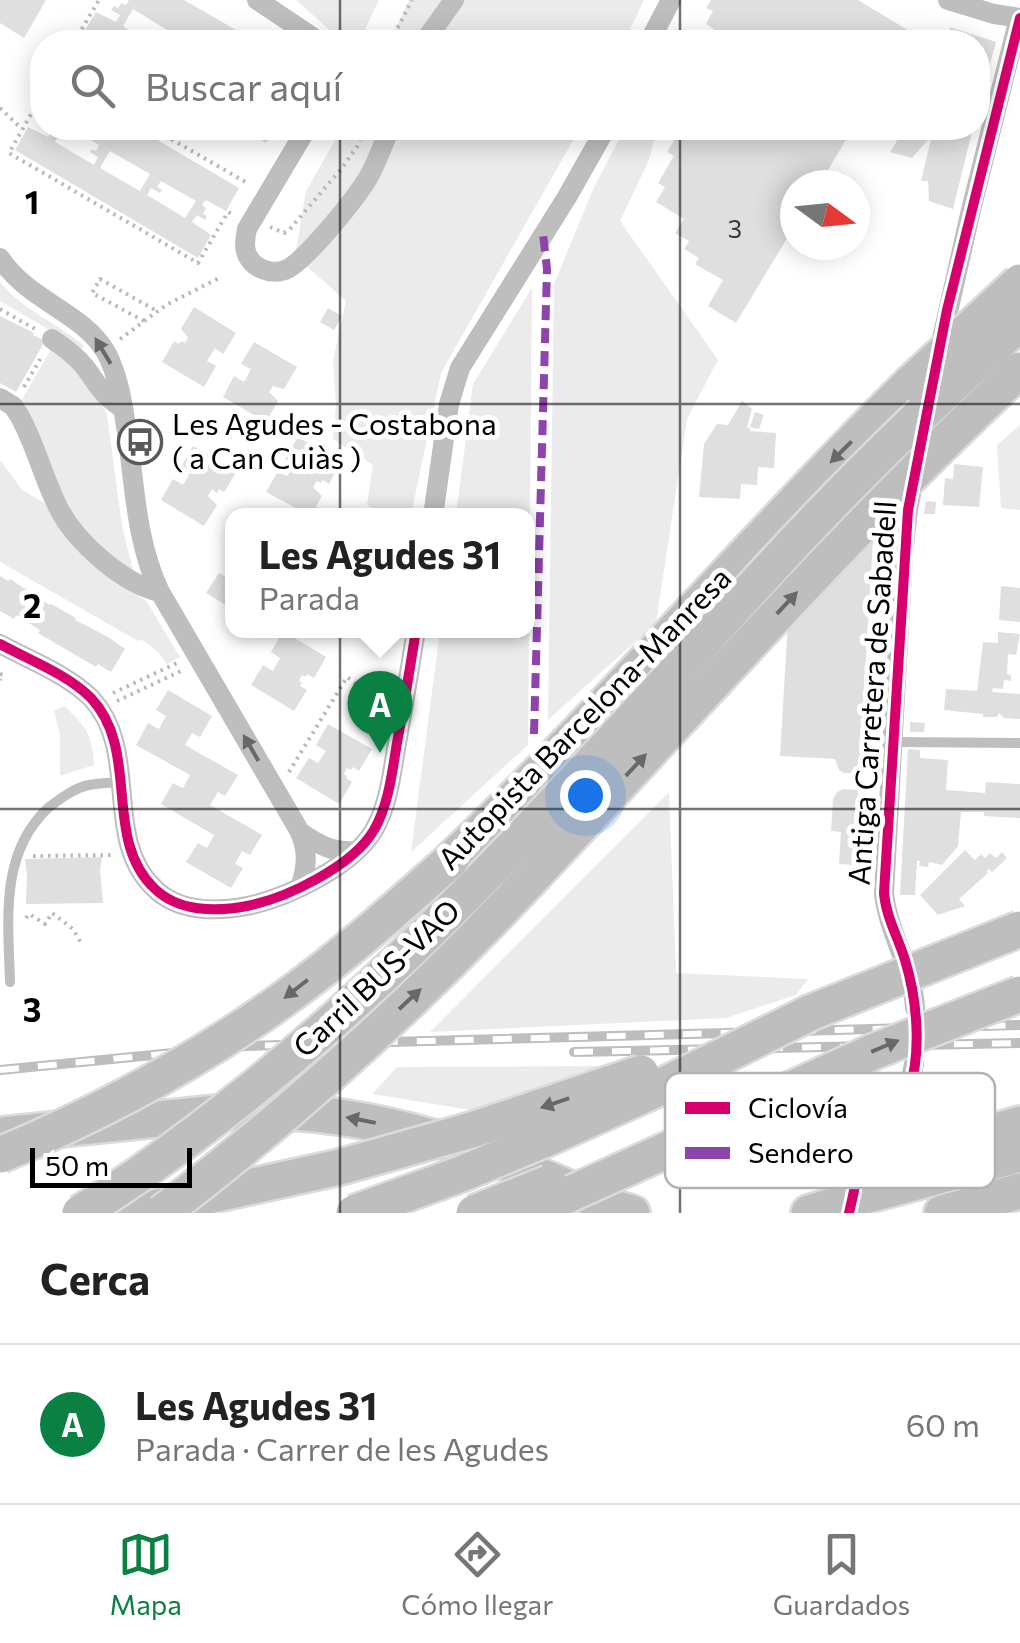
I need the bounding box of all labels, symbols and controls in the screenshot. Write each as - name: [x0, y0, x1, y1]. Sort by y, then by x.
- search box: [30, 30, 990, 140]
- icon: search: [65, 58, 120, 113]
- text: Buscar aquí: [145, 62, 342, 109]
- north arrow: [780, 170, 870, 260]
- text: 1: [25, 181, 39, 221]
- house number: 3: [728, 213, 742, 243]
- one-way arrow: [94, 338, 113, 365]
- place label: Les Agudes - Costabona ( a Can Cuiàs ): [172, 404, 497, 475]
- bus stop icon: Les Agudes - Costabona ( a Can Cuiàs ): [117, 419, 163, 465]
- one-way arrow: [830, 439, 854, 463]
- street label: Antiga Carretera de Sabadell: [839, 499, 902, 887]
- popup: [225, 508, 535, 638]
- text: Les Agudes 31: [259, 530, 501, 577]
- street label: Autopista Barcelona-Manresa: [429, 558, 738, 876]
- text: Parada: [259, 577, 360, 617]
- text: 2: [23, 585, 41, 625]
- one-way arrow: [775, 592, 798, 616]
- pin: A: [348, 670, 412, 753]
- one-way arrow: [243, 734, 260, 762]
- one-way arrow: [624, 753, 647, 777]
- your location: [560, 770, 611, 821]
- street label: Carril BUS-VAO: [284, 891, 466, 1064]
- one-way arrow: [283, 979, 309, 1000]
- one-way arrow: [398, 988, 422, 1011]
- text: 3: [23, 989, 41, 1029]
- one-way arrow: [871, 1038, 901, 1054]
- legend: [665, 1073, 995, 1188]
- text: Ciclovía: [748, 1090, 848, 1124]
- one-way arrow: [539, 1097, 569, 1112]
- one-way arrow: [345, 1111, 376, 1127]
- text: Sendero: [748, 1135, 854, 1169]
- scale bar: [30, 1143, 192, 1188]
- text: 50 m: [45, 1148, 109, 1182]
- text: Cerca: [40, 1252, 150, 1304]
- text: Les Agudes 31: [135, 1381, 377, 1428]
- text: A: [61, 1404, 84, 1444]
- text: 60 m: [906, 1404, 980, 1444]
- text: Parada · Carrer de les Agudes: [135, 1428, 549, 1468]
- tab: Mapa: [110, 1527, 182, 1621]
- tab: Cómo llegar: [401, 1527, 553, 1621]
- tab: Guardados: [773, 1527, 910, 1621]

